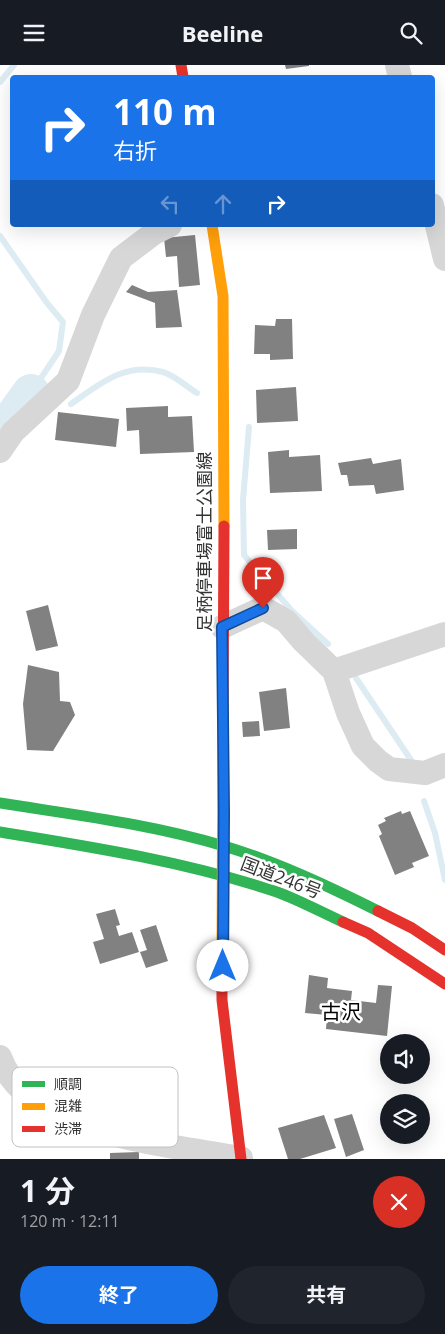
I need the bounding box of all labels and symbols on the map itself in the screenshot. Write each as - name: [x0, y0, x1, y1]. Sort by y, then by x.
- street label: 足柄停車場富士公園線: [192, 452, 216, 632]
- pin: [242, 557, 284, 608]
- street label: 国道246号: [237, 851, 325, 903]
- position arrow: [196, 939, 248, 991]
- district label: 古沢: [321, 998, 361, 1025]
- legend: [12, 1067, 178, 1147]
- text: 順調: [54, 1074, 82, 1093]
- text: 混雑: [54, 1096, 82, 1115]
- text: 渋滞: [54, 1119, 82, 1138]

